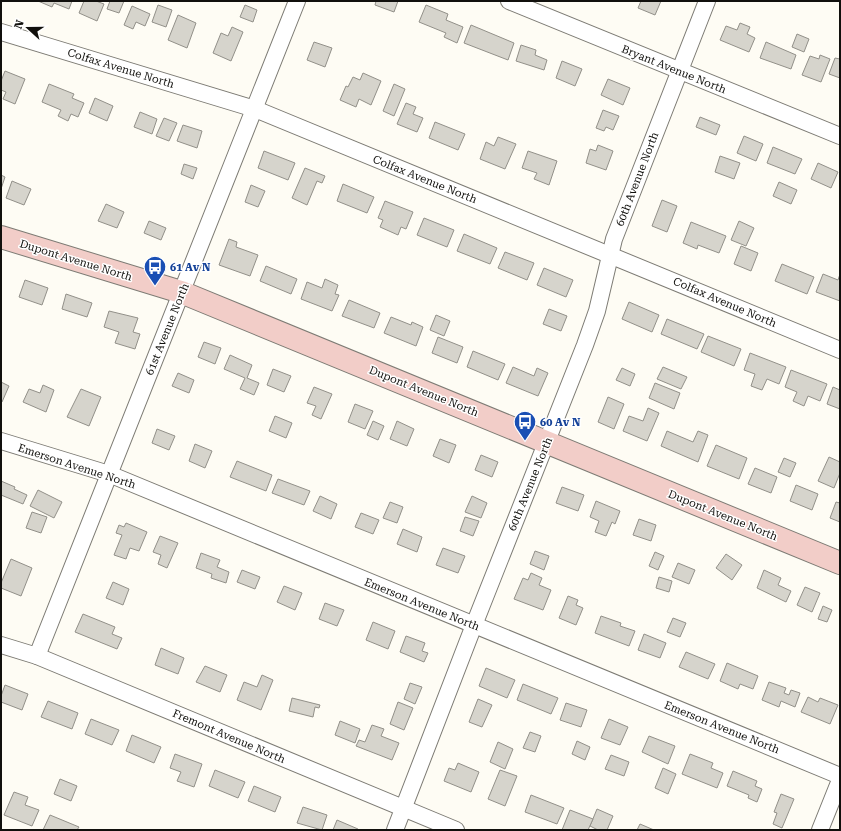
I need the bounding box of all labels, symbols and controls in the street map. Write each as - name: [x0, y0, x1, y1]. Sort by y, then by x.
- north arrow: [8, 8, 48, 48]
- text: N: [12, 18, 27, 31]
- street label: Bryant Avenue North: [620, 42, 728, 96]
- street label: Colfax Avenue North: [66, 46, 176, 91]
- street label: 60th Avenue North: [614, 130, 661, 228]
- street label: Colfax Avenue North: [371, 153, 479, 206]
- street label: Dupont Avenue North: [18, 237, 134, 284]
- bus stop icon: 61 Av N: [142, 254, 168, 287]
- place label: 61 Av N: [170, 261, 211, 274]
- street label: Colfax Avenue North: [671, 275, 778, 330]
- street label: 61st Avenue North: [143, 281, 192, 377]
- street label: Dupont Avenue North: [367, 364, 480, 419]
- bus stop icon: 60 Av N: [512, 409, 538, 442]
- place label: 60 Av N: [540, 416, 581, 429]
- street label: 60th Avenue North: [506, 435, 555, 533]
- street label: Emerson Avenue North: [16, 441, 137, 492]
- street label: Dupont Avenue North: [666, 488, 779, 543]
- street label: Emerson Avenue North: [362, 575, 481, 634]
- street label: Emerson Avenue North: [662, 698, 781, 757]
- street label: Fremont Avenue North: [170, 707, 287, 766]

